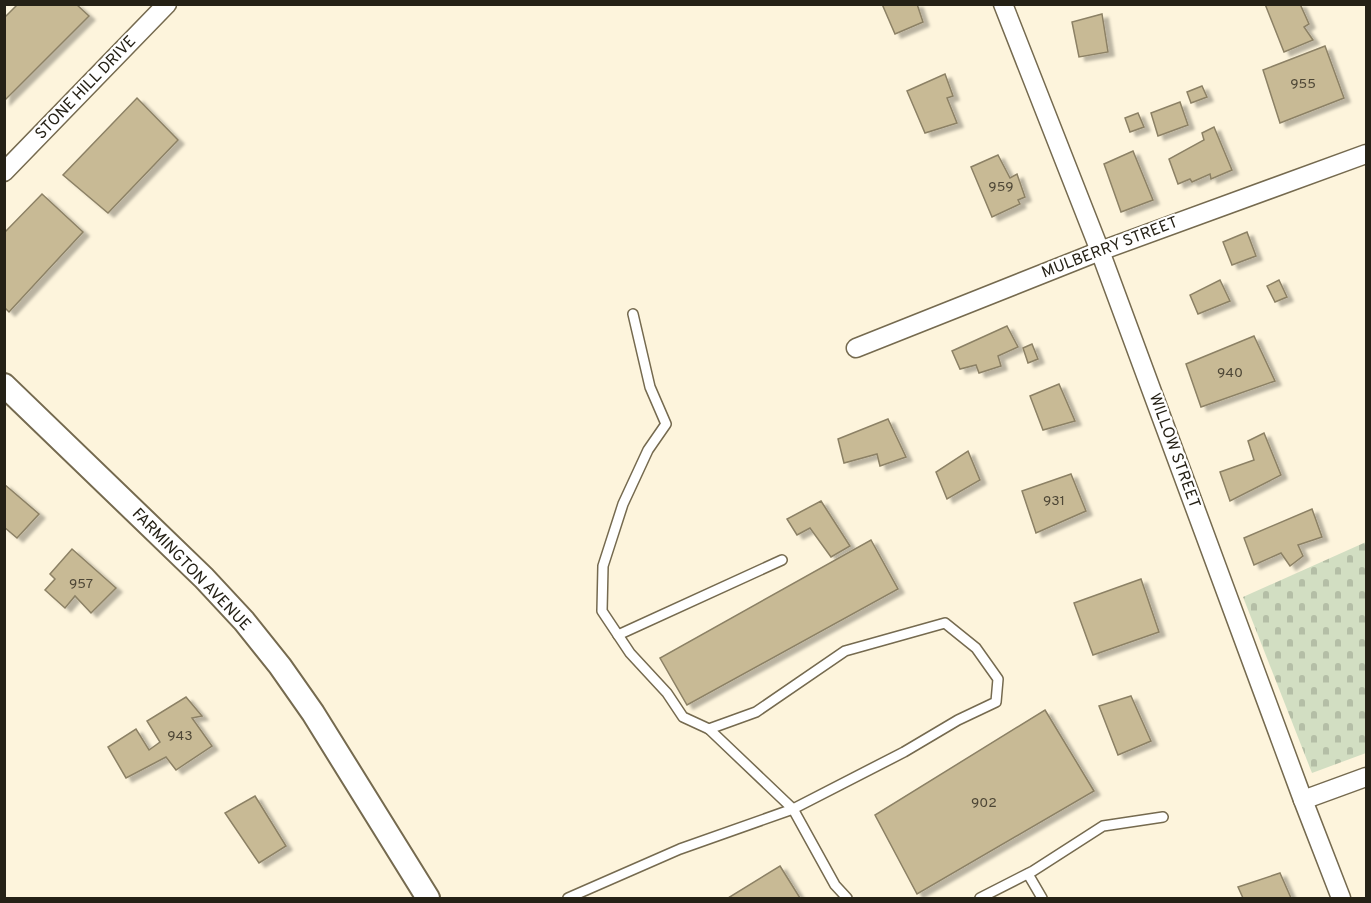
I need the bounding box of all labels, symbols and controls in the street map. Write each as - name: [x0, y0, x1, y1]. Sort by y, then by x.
- street label: STONE HILL DRIVE: [31, 32, 141, 144]
- house number: 955: [1290, 76, 1316, 93]
- house number: 959: [988, 179, 1014, 196]
- street label: MULBERRY STREET: [1039, 213, 1181, 283]
- house number: 940: [1217, 365, 1243, 382]
- street label: WILLOW STREET: [1144, 391, 1204, 511]
- house number: 931: [1043, 493, 1065, 510]
- street label: FARMINGTON AVENUE: [127, 504, 255, 636]
- house number: 957: [69, 576, 93, 593]
- house number: 943: [167, 728, 193, 745]
- house number: 902: [971, 795, 997, 812]

